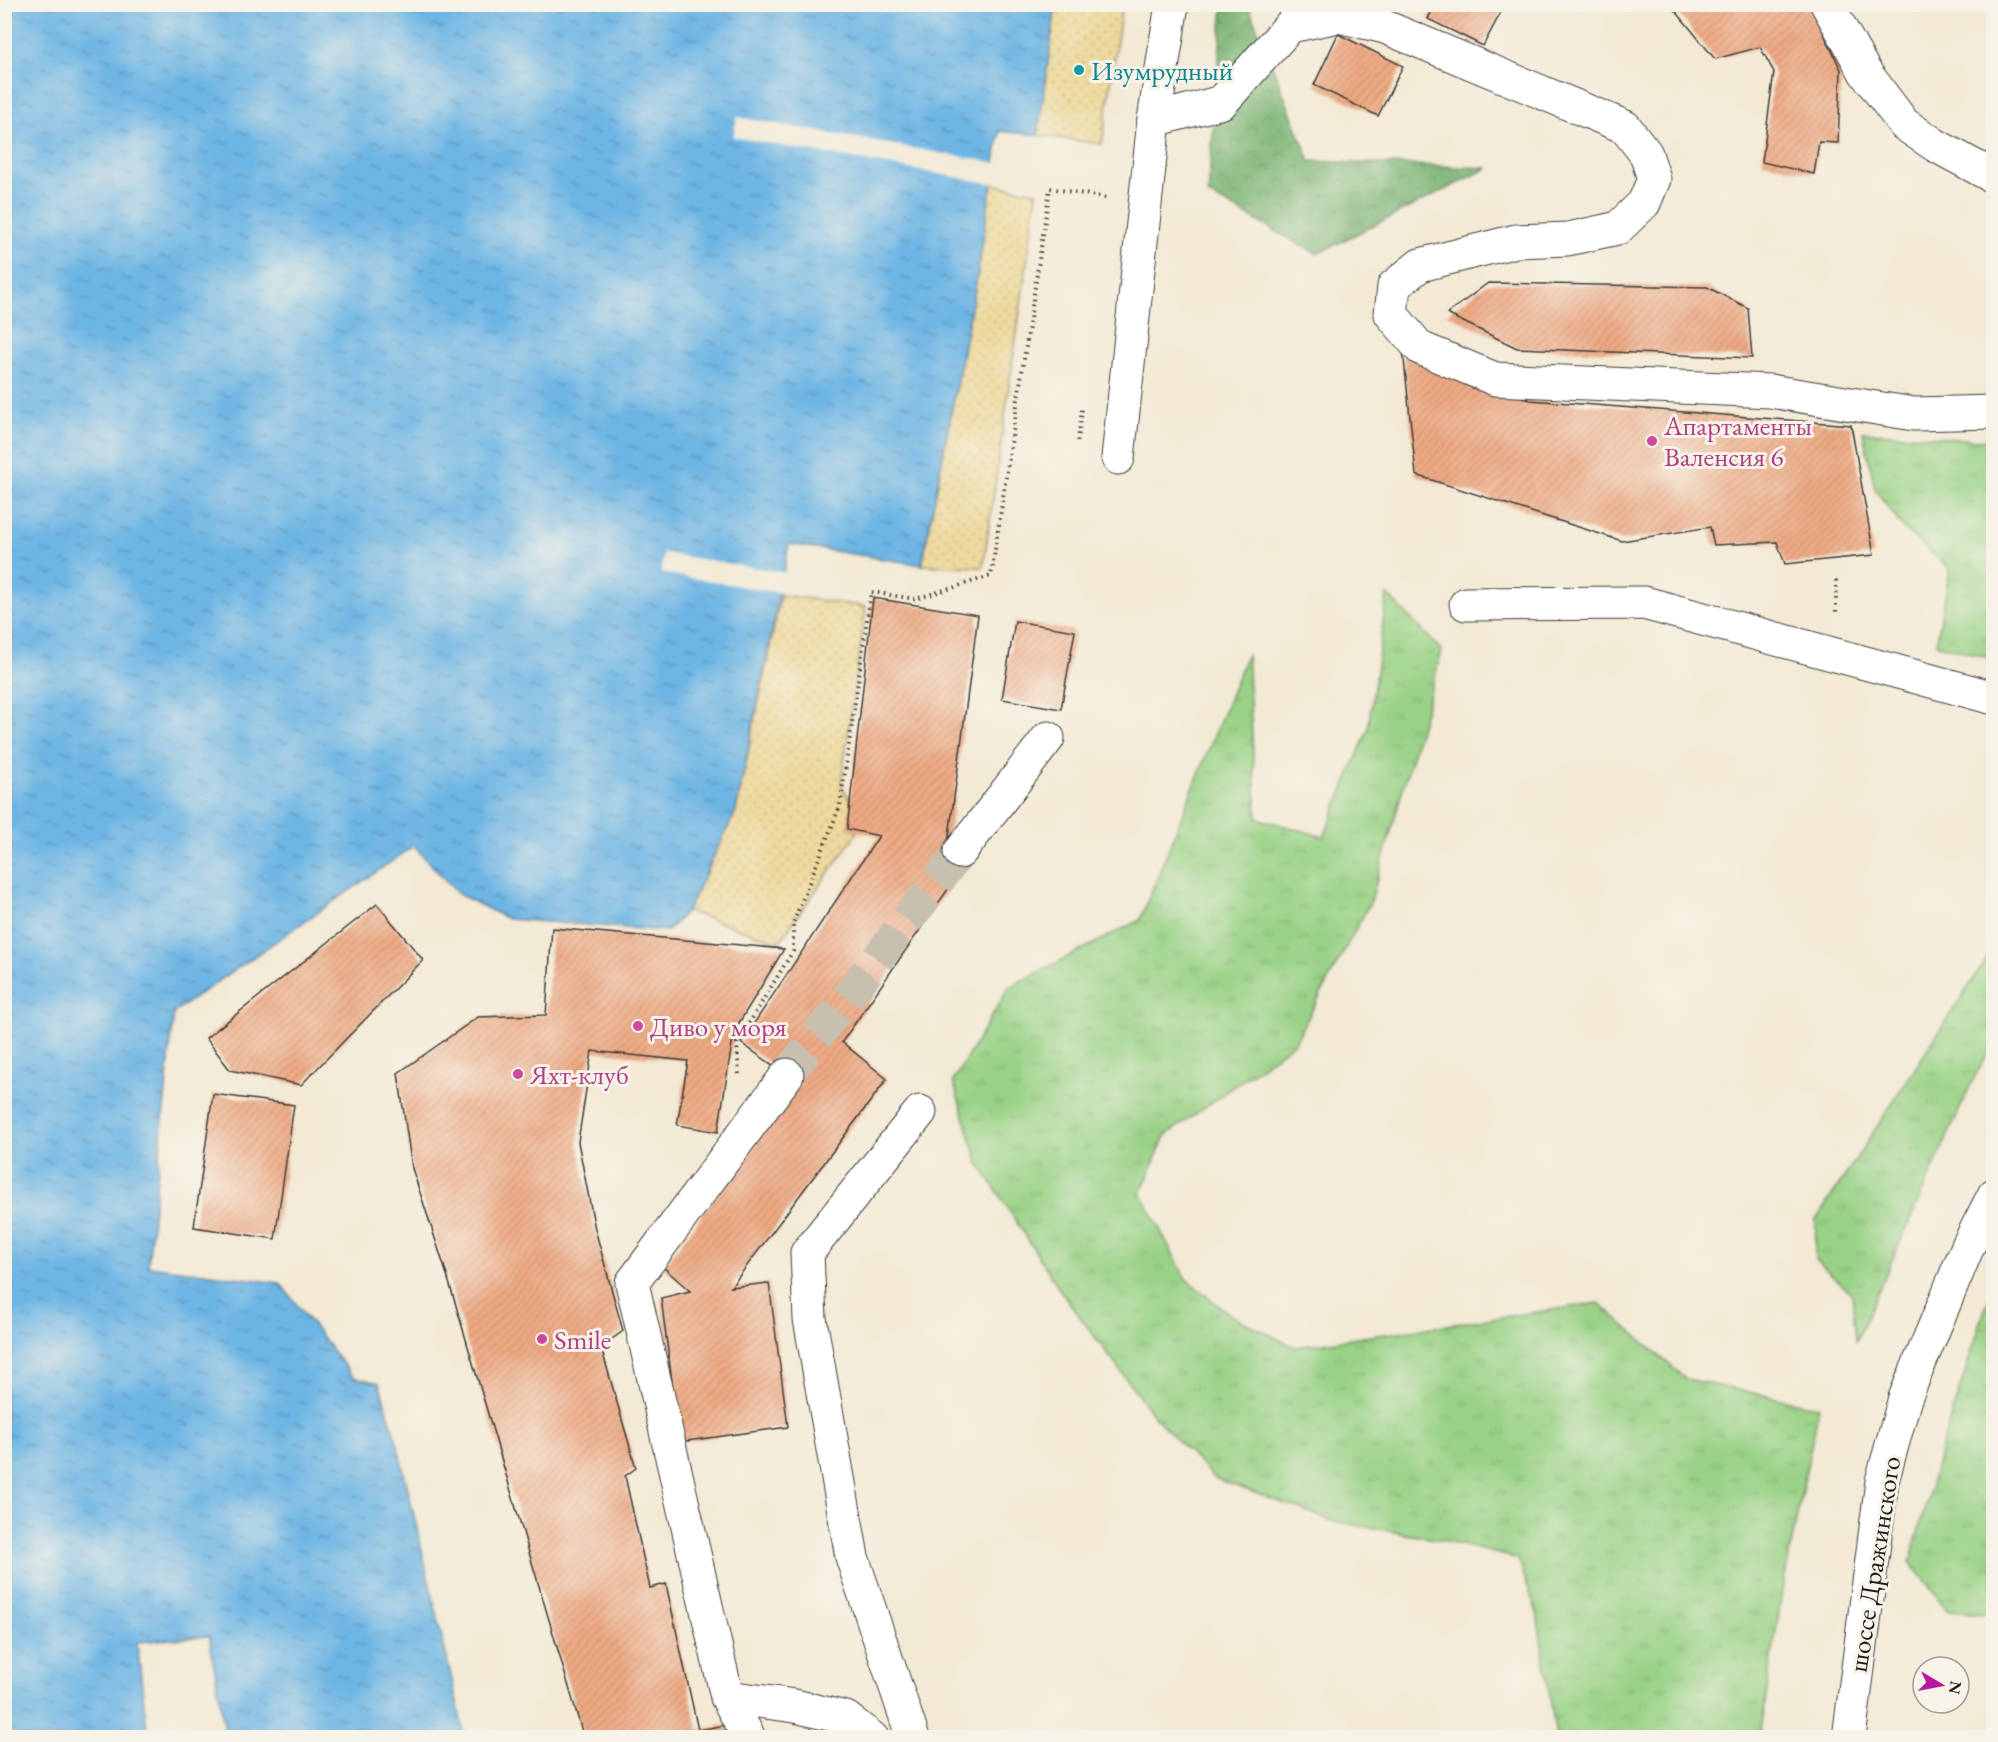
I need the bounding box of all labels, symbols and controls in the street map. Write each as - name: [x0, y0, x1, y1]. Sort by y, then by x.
- place label: Изумрудный: [1091, 53, 1233, 88]
- marker: Изумрудный: [1072, 63, 1086, 77]
- place label: Апартаменты Валенсия 6: [1663, 408, 1812, 474]
- marker: Апартаменты Валенсия 6: [1645, 434, 1659, 448]
- place label: Диво у моря: [650, 1009, 787, 1044]
- marker: Диво у моря: [631, 1019, 645, 1033]
- place label: Яхт-клуб: [529, 1057, 629, 1092]
- marker: Яхт-клуб: [511, 1067, 525, 1081]
- place label: Smile: [554, 1322, 611, 1357]
- marker: Smile: [535, 1332, 549, 1346]
- street label: шоссе Дражинского: [1840, 1453, 1908, 1675]
- north arrow: [1911, 1655, 1971, 1715]
- text: N: [1944, 1679, 1967, 1696]

